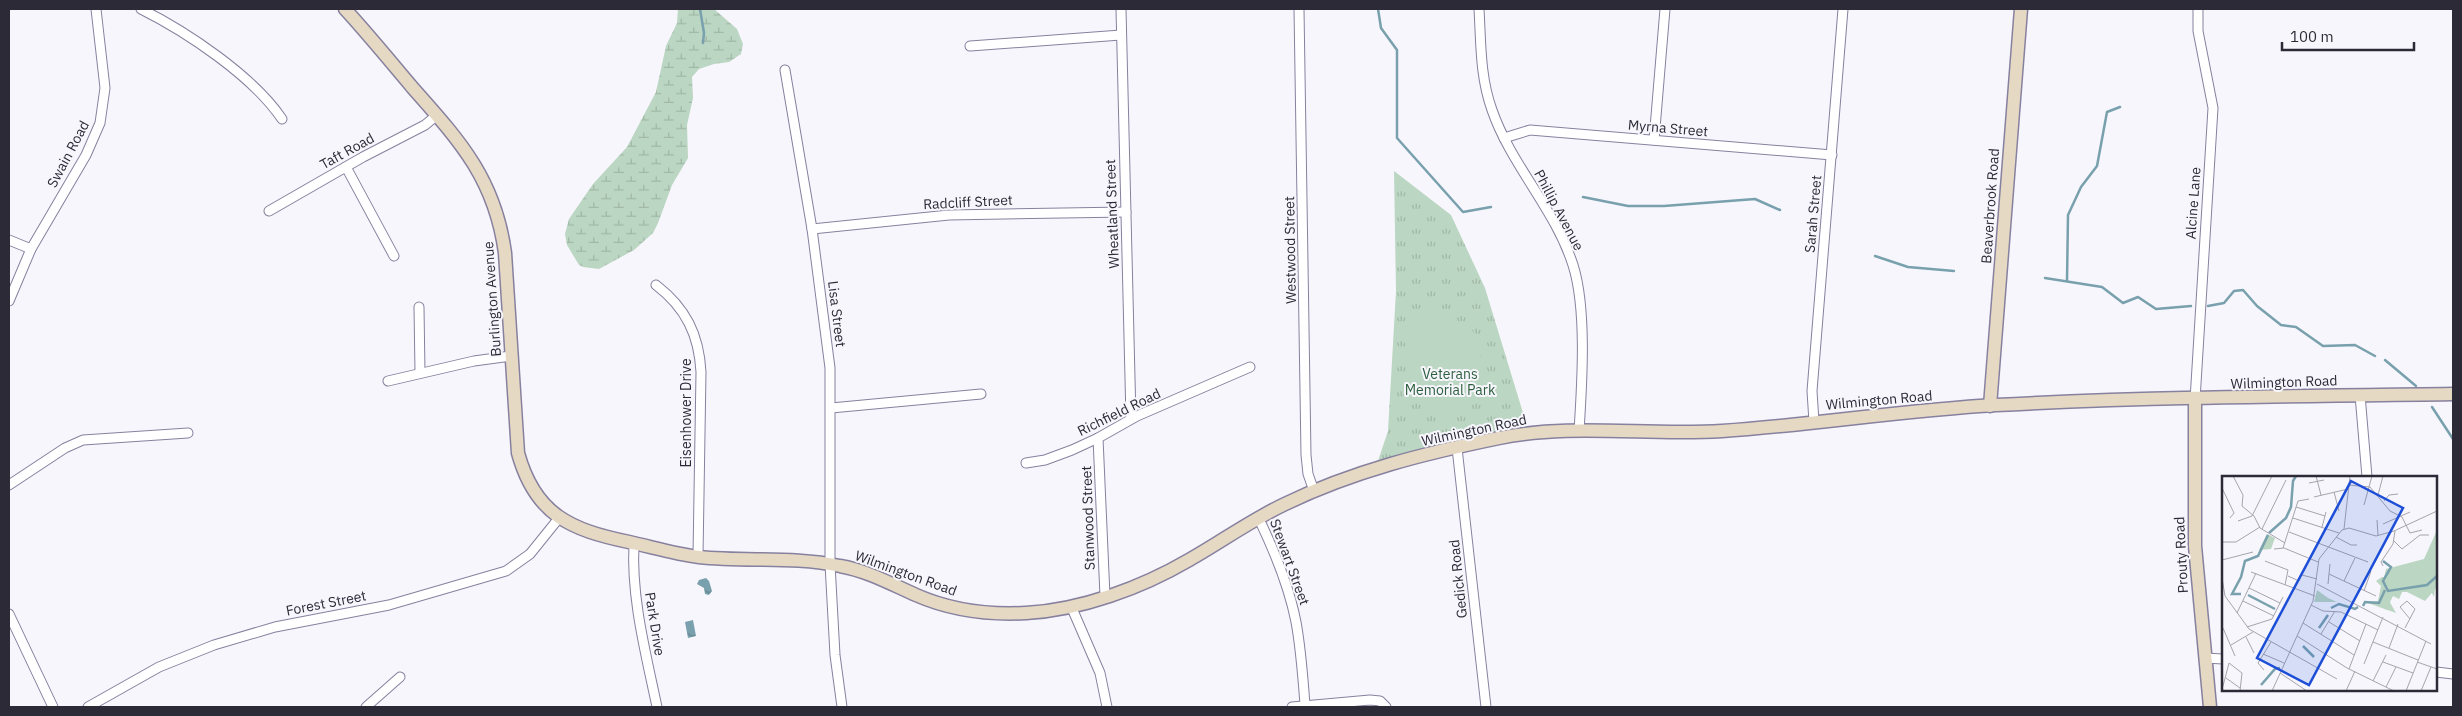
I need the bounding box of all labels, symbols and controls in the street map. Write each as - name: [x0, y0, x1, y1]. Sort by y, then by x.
- scale bar: [2282, 20, 2414, 52]
- text: 100 m: [2290, 27, 2334, 46]
- street label: Myrna Street: [1627, 116, 1709, 140]
- street label: Swain Road: [43, 117, 93, 191]
- street label: Taft Road: [317, 129, 377, 173]
- street label: Beaverbrook Road: [1977, 148, 2003, 264]
- street label: Wheatland Street: [1101, 159, 1123, 269]
- street label: Phillip Avenue: [1530, 166, 1588, 254]
- street label: Alcine Lane: [2181, 166, 2205, 240]
- street label: Sarah Street: [1801, 174, 1825, 254]
- street label: Radcliff Street: [923, 191, 1013, 213]
- street label: Westwood Street: [1280, 196, 1300, 304]
- street label: Burlington Avenue: [479, 240, 505, 357]
- street label: Lisa Street: [824, 280, 850, 348]
- street label: Eisenhower Drive: [677, 358, 695, 468]
- park label: Veterans Memorial Park: [1405, 365, 1496, 399]
- street label: Wilmington Road: [2230, 371, 2338, 393]
- street label: Richfield Road: [1074, 384, 1164, 440]
- street label: Wilmington Road: [1825, 386, 1933, 414]
- street label: Wilmington Road: [1420, 410, 1528, 450]
- street label: Stanwood Street: [1077, 465, 1099, 571]
- inset map: [2222, 476, 2437, 691]
- street label: Stewart Street: [1266, 516, 1314, 608]
- street label: Prouty Road: [2170, 516, 2192, 594]
- street label: Gedick Road: [1445, 539, 1471, 619]
- street label: Wilmington Road: [853, 546, 959, 600]
- street label: Forest Street: [284, 586, 368, 620]
- street label: Park Drive: [641, 591, 669, 657]

